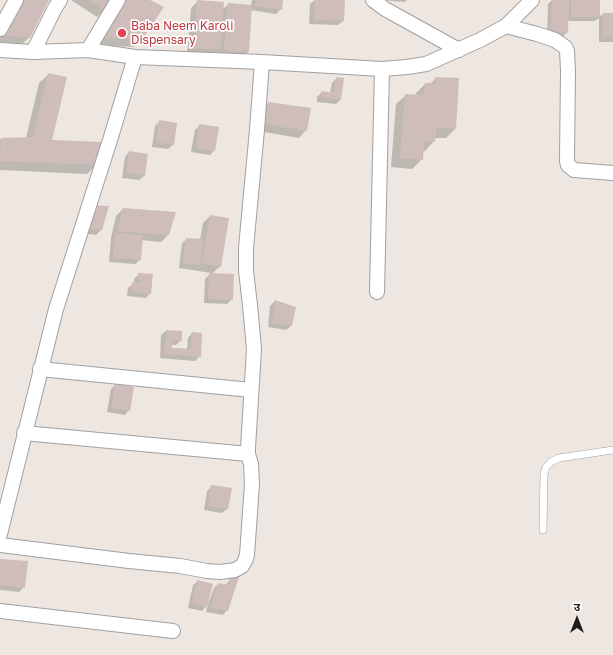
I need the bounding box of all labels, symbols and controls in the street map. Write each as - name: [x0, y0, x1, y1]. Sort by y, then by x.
- place label: Baba Neem Karoli Dispensary: [131, 19, 233, 47]
- marker: Baba Neem Karoli Dispensary: [116, 27, 128, 39]
- north arrow: [557, 599, 597, 639]
- text: उ: [574, 600, 580, 613]

